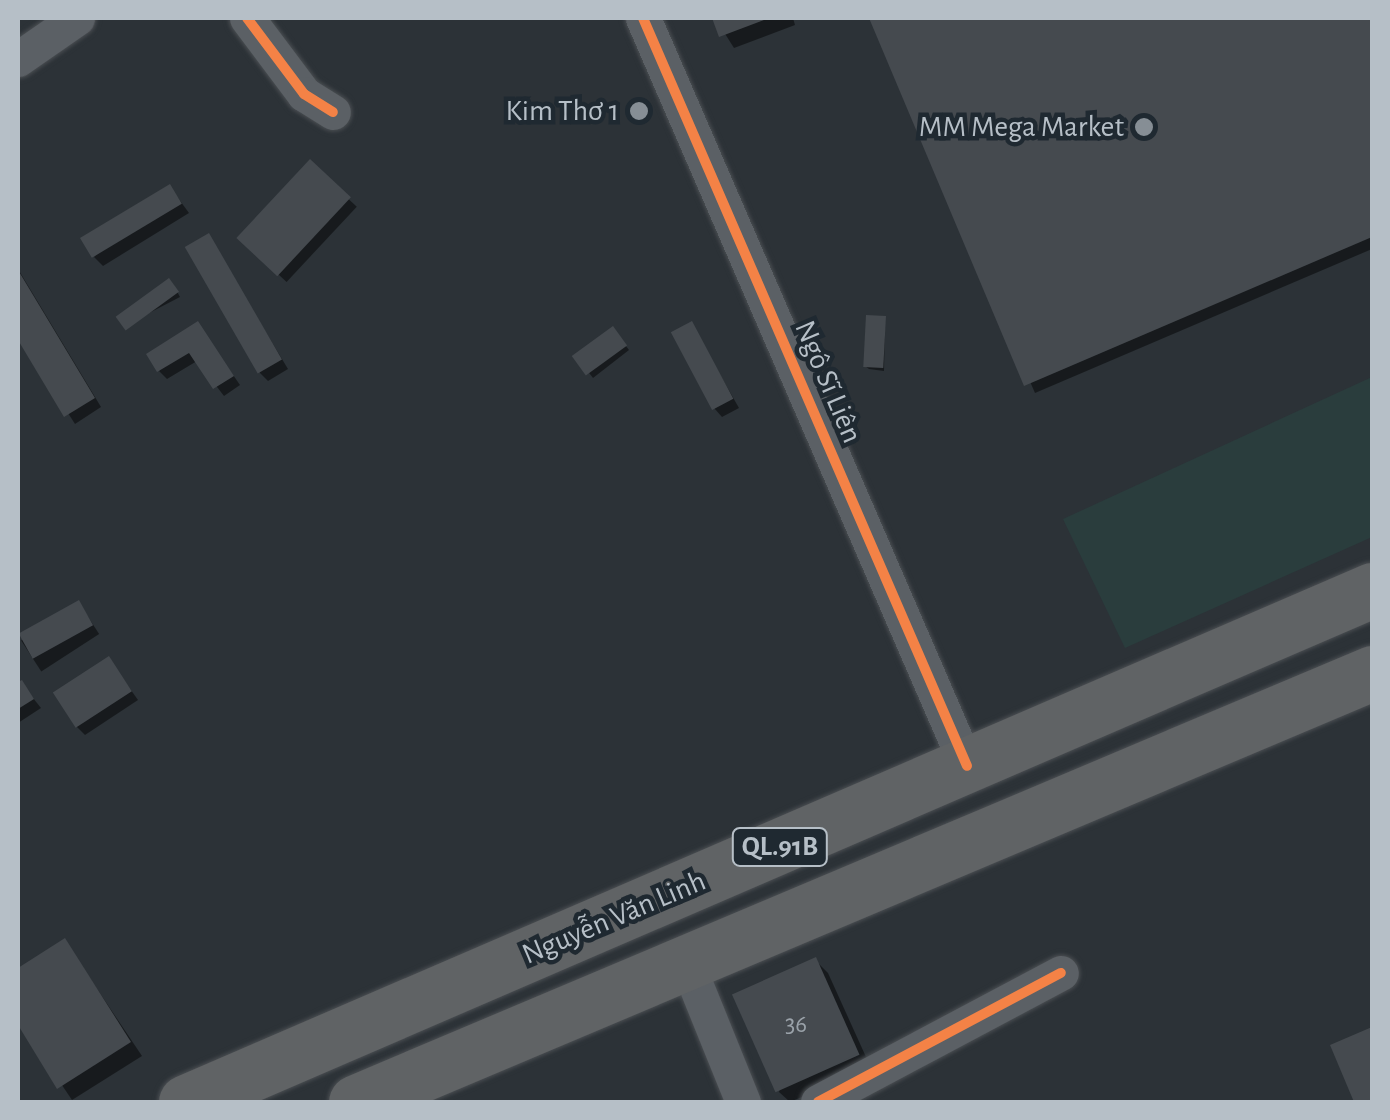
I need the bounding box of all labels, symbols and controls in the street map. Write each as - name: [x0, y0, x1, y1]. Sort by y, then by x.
- place label: Kim Thơ 1: [505, 93, 619, 129]
- marker: Kim Thơ 1: [628, 100, 650, 122]
- place label: MM Mega Market: [919, 109, 1124, 145]
- marker: MM Mega Market: [1133, 116, 1155, 138]
- street label: Ngô Sĩ Liên: [786, 315, 870, 449]
- road number: QL.91B: [730, 824, 830, 870]
- street label: Nguyễn Văn Linh: [517, 863, 711, 973]
- house number: 36: [785, 1010, 807, 1040]

